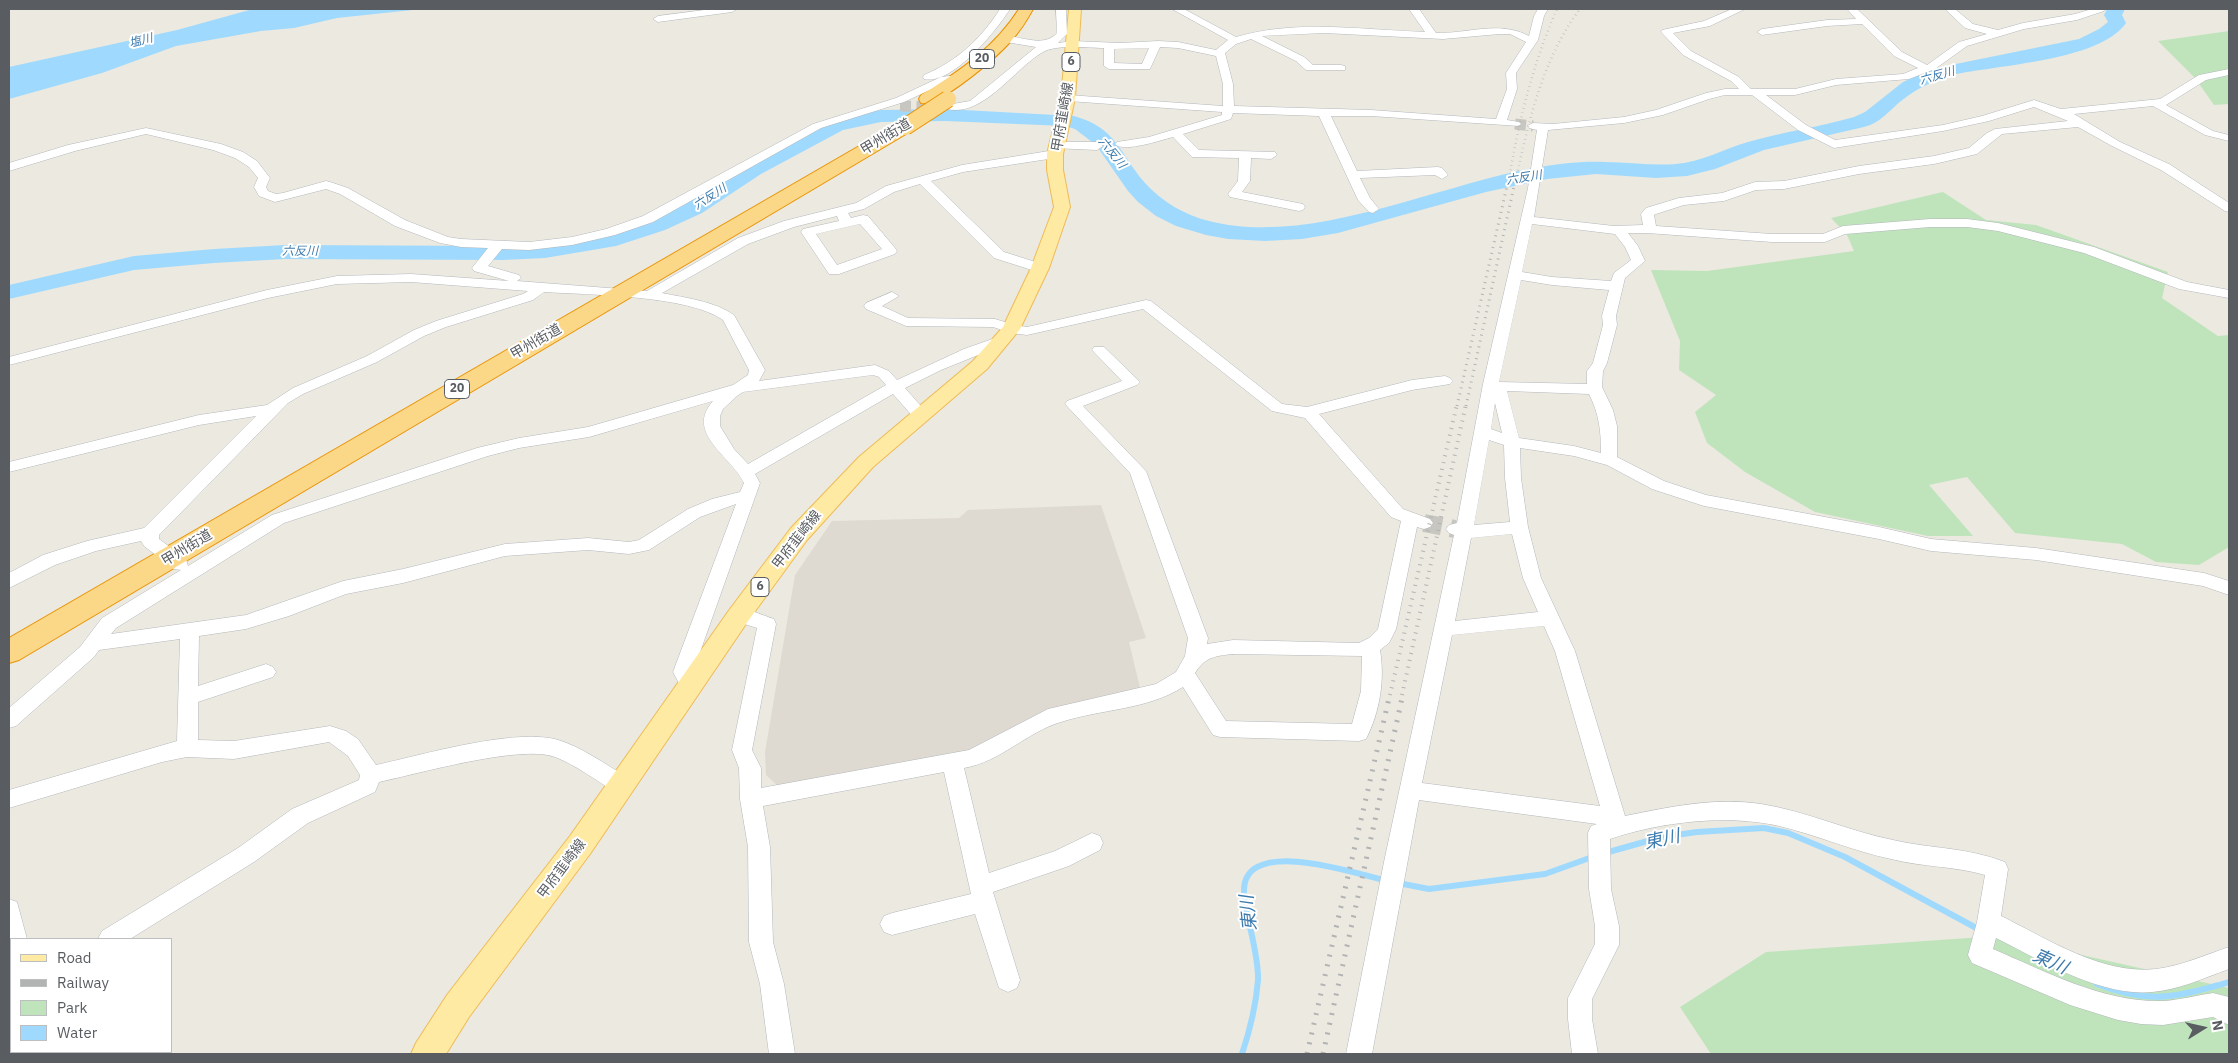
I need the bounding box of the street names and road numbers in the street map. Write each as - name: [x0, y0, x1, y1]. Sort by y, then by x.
- road number: 20: [970, 50, 994, 68]
- road number: 6: [1062, 52, 1080, 72]
- street label: 甲府韮崎線: [1049, 81, 1077, 153]
- street label: 甲州街道: [858, 115, 914, 159]
- street label: 甲州街道: [508, 321, 564, 363]
- road number: 20: [444, 379, 470, 398]
- street label: 甲府韮崎線: [769, 507, 825, 573]
- street label: 甲州街道: [159, 526, 215, 570]
- road number: 6: [751, 578, 769, 596]
- street label: 甲府韮崎線: [534, 836, 590, 902]

